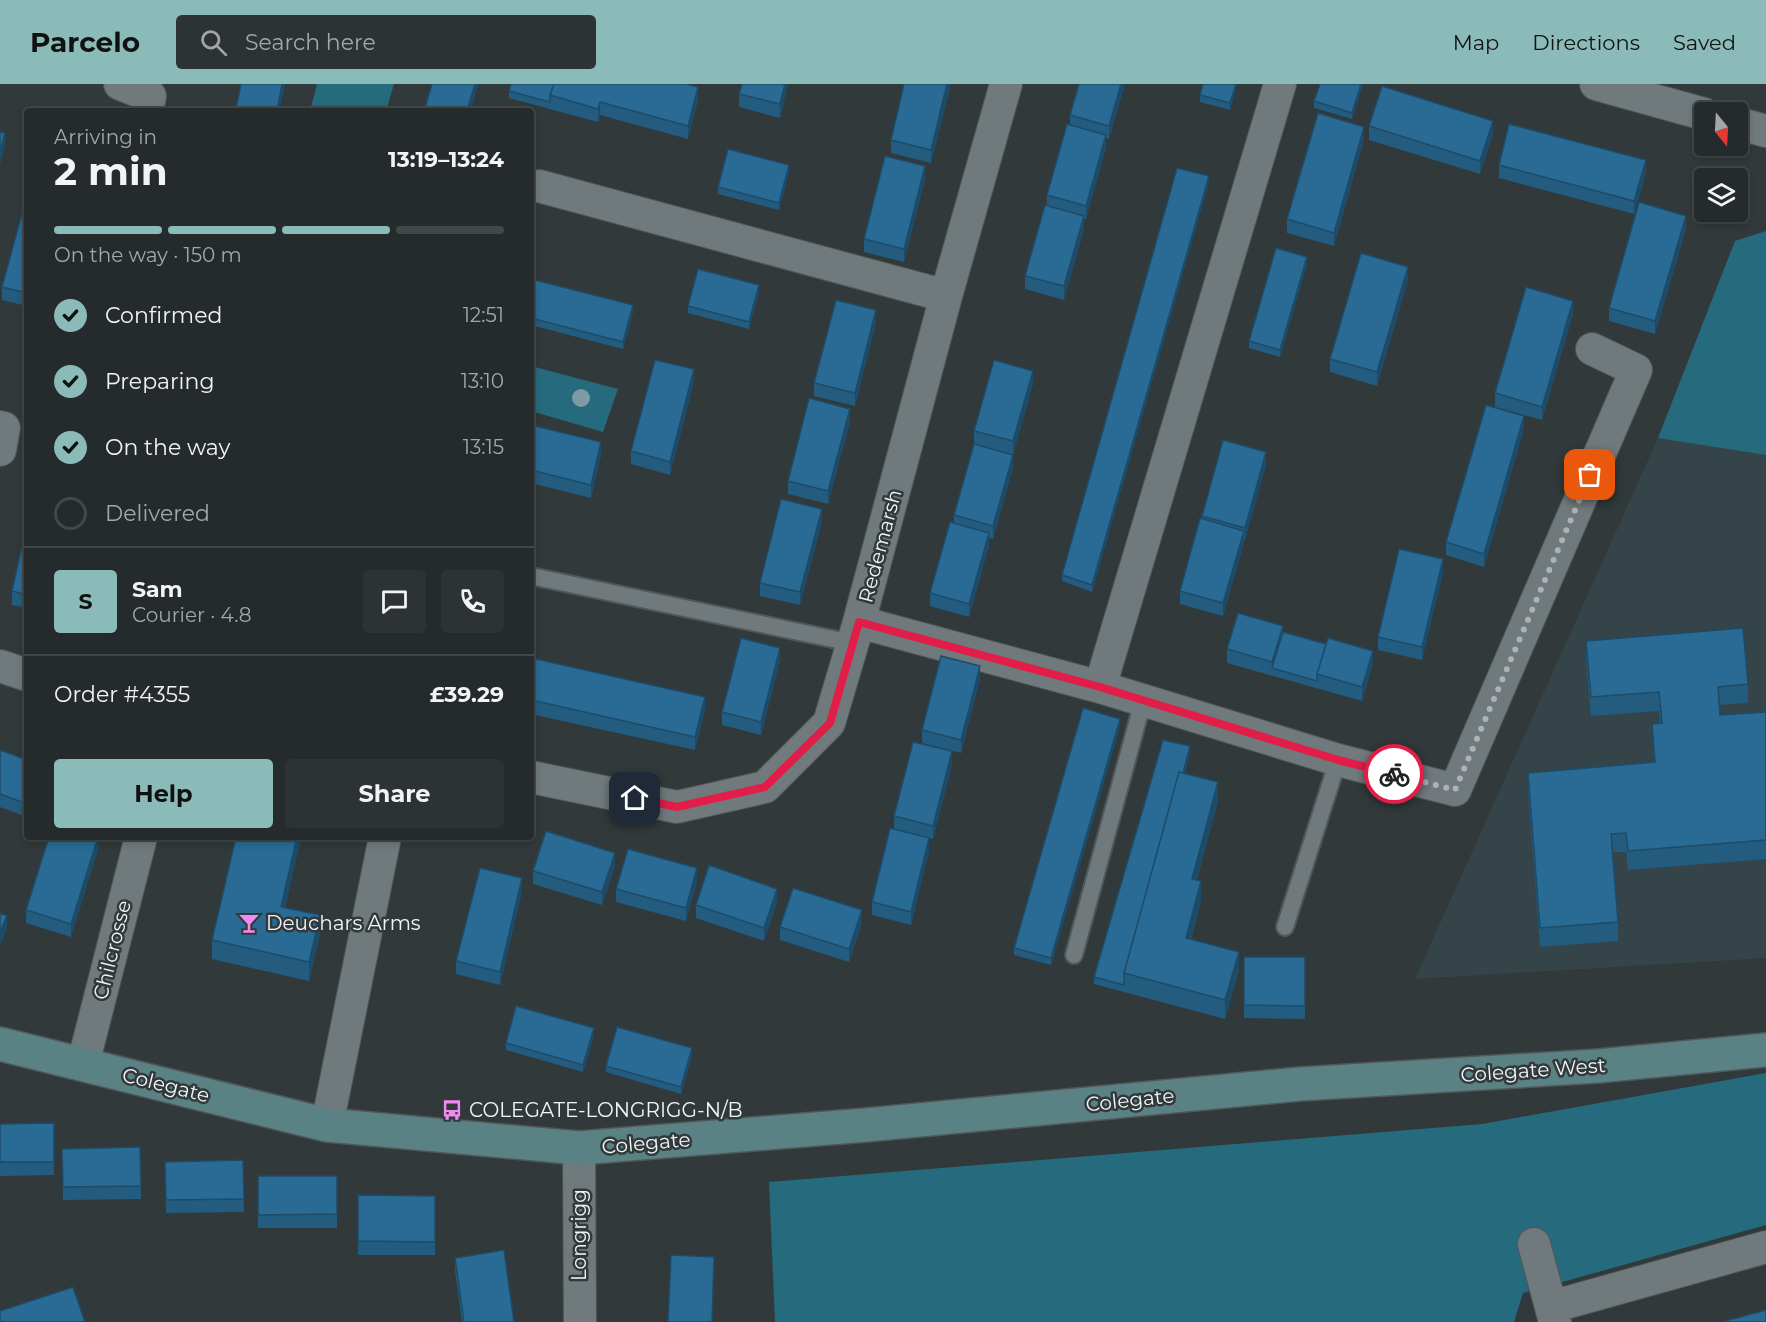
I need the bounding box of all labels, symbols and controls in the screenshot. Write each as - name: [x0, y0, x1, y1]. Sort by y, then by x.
- search box: [176, 15, 596, 69]
- text: Parcelo: [30, 25, 140, 59]
- icon: search: [197, 26, 230, 59]
- text: Search here: [245, 29, 376, 56]
- text: Map: [1453, 30, 1499, 55]
- text: Directions: [1532, 30, 1640, 55]
- text: Saved: [1673, 30, 1736, 55]
- north arrow: [1694, 102, 1748, 156]
- map controls: [1694, 102, 1748, 222]
- text: Arriving in: [54, 125, 157, 149]
- text: 13:19–13:24: [388, 146, 504, 173]
- text: 2 min: [54, 147, 168, 195]
- button: layers: [1694, 168, 1748, 222]
- text: On the way · 150 m: [54, 243, 242, 267]
- icon: check: [54, 299, 87, 332]
- text: Confirmed: [105, 302, 222, 329]
- text: 12:51: [463, 303, 504, 327]
- icon: check: [54, 365, 87, 398]
- text: Preparing: [105, 368, 214, 395]
- text: 13:10: [461, 369, 504, 393]
- icon: check: [54, 431, 87, 464]
- text: On the way: [105, 434, 230, 461]
- text: 13:15: [463, 435, 504, 459]
- pin: [1564, 449, 1615, 500]
- icon: bag: [1573, 458, 1606, 491]
- street label: Redemarsh: [853, 487, 907, 605]
- text: Delivered: [105, 500, 210, 527]
- button: chat: [363, 570, 426, 633]
- button: phone: [441, 570, 504, 633]
- text: Sam: [132, 576, 183, 603]
- text: S: [78, 588, 93, 615]
- text: Courier · 4.8: [132, 603, 251, 627]
- text: Order #4355: [54, 681, 190, 708]
- text: £39.29: [430, 681, 504, 708]
- courier: [1364, 744, 1424, 804]
- icon: bike: [1378, 758, 1411, 791]
- button: Help: [54, 759, 273, 828]
- button: Share: [285, 759, 504, 828]
- pin: [609, 772, 660, 823]
- icon: home: [618, 781, 651, 814]
- street label: Chilcrosse: [88, 898, 136, 1002]
- bar icon: Deuchars Arms: [237, 911, 261, 935]
- place label: Deuchars Arms: [266, 911, 421, 935]
- street label: Colegate West: [1460, 1053, 1606, 1087]
- street label: Colegate: [120, 1063, 212, 1107]
- street label: Colegate: [1084, 1083, 1176, 1117]
- bus stop icon: COLEGATE-LONGRIGG-N/B: [440, 1098, 464, 1122]
- place label: COLEGATE-LONGRIGG-N/B: [469, 1098, 743, 1122]
- street label: Colegate: [601, 1127, 691, 1159]
- street label: Longrigg: [567, 1189, 591, 1281]

